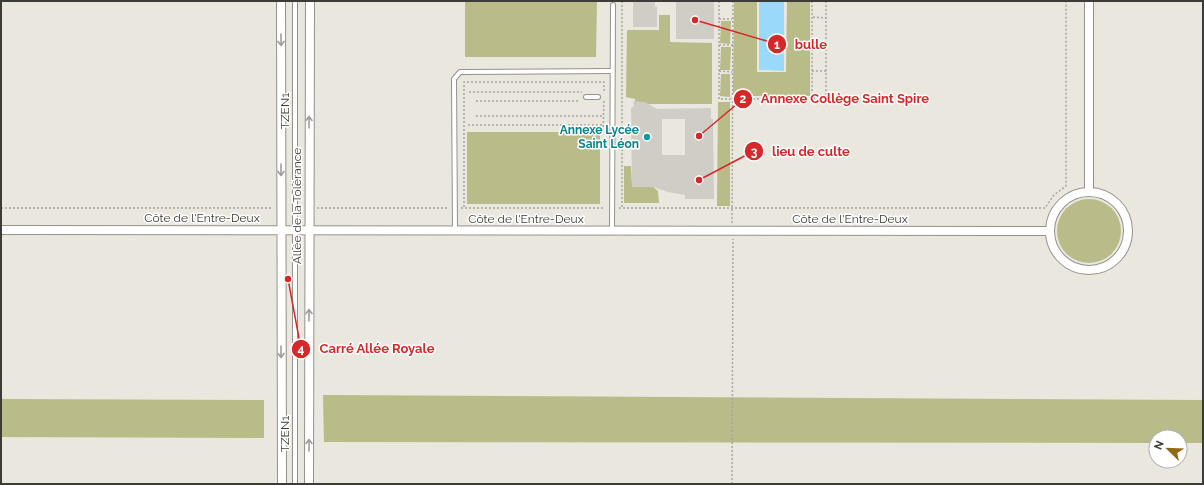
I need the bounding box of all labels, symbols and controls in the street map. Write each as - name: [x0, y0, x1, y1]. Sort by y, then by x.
- callout: bulle: [767, 32, 835, 57]
- one-way arrow: [277, 33, 285, 46]
- text: bulle: [795, 37, 827, 52]
- text: 1: [774, 38, 780, 52]
- callout: Annexe Collège Saint Spire: [733, 86, 937, 111]
- text: Annexe Collège Saint Spire: [761, 91, 929, 106]
- text: 2: [740, 92, 747, 106]
- street label: TZEN1: [278, 93, 292, 129]
- one-way arrow: [305, 116, 313, 129]
- place label: Annexe Lycée Saint Léon: [560, 123, 639, 151]
- marker: Annexe Lycée Saint Léon: [642, 132, 652, 142]
- callout: lieu de culte: [744, 139, 858, 164]
- text: lieu de culte: [772, 144, 850, 159]
- text: 3: [751, 145, 758, 159]
- street label: Allée de la Tolérance: [290, 148, 304, 264]
- one-way arrow: [277, 163, 285, 176]
- street label: Côte de l'Entre-Deux: [144, 211, 260, 225]
- street label: Côte de l'Entre-Deux: [468, 212, 584, 226]
- street label: Côte de l'Entre-Deux: [792, 212, 908, 226]
- one-way arrow: [305, 309, 313, 322]
- callout: Carré Allée Royale: [291, 336, 442, 361]
- text: Carré Allée Royale: [320, 341, 435, 356]
- text: 4: [298, 342, 305, 356]
- one-way arrow: [277, 345, 285, 358]
- street label: TZEN1: [278, 416, 292, 452]
- north arrow: [1148, 429, 1188, 469]
- one-way arrow: [305, 439, 313, 452]
- text: N: [1152, 439, 1167, 452]

